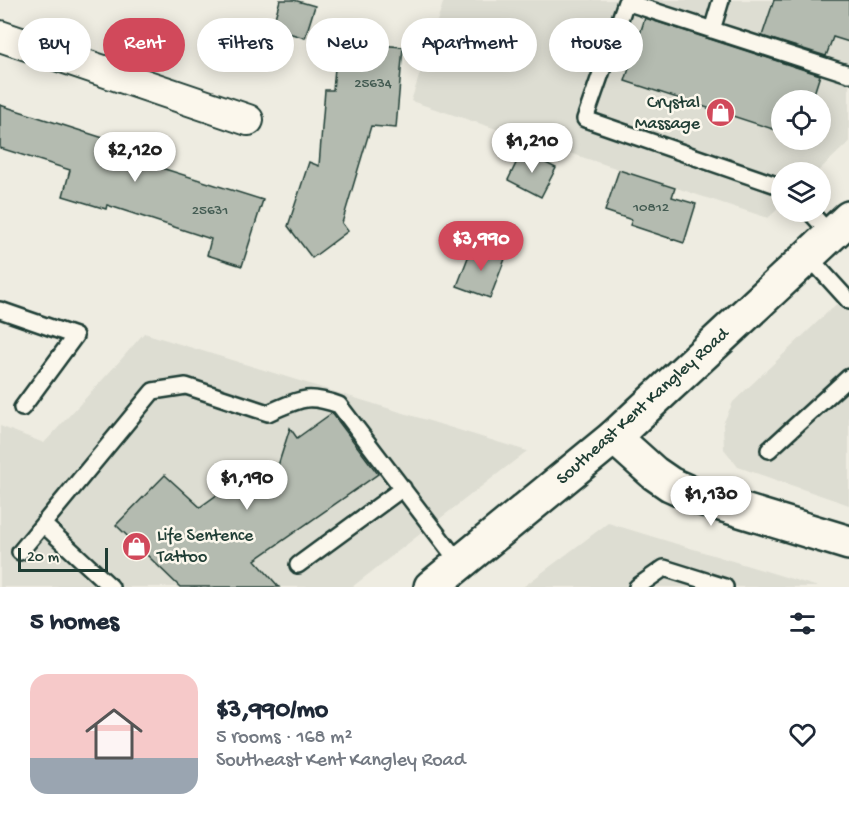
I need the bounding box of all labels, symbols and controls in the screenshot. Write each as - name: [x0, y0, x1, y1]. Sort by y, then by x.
- chip: Buy: [18, 18, 91, 72]
- chip: Rent: [103, 18, 185, 72]
- chip: Filters: [197, 18, 294, 72]
- chip: New: [306, 18, 389, 72]
- chip: Apartment: [401, 18, 537, 72]
- chip: House: [549, 18, 643, 72]
- house number: 25634: [354, 75, 392, 93]
- map controls: [771, 90, 831, 222]
- button: locate: [771, 90, 831, 150]
- place label: Crystal Massage: [635, 93, 701, 135]
- shop icon: Crystal Massage: [705, 97, 737, 129]
- pin: $1,210: [483, 123, 581, 174]
- text: $1,210: [506, 131, 558, 154]
- pin: $2,120: [86, 132, 184, 183]
- text: $2,120: [108, 140, 162, 163]
- button: layers: [771, 162, 831, 222]
- house number: 10812: [632, 199, 669, 217]
- house number: 25631: [192, 202, 228, 220]
- pin: $3,990: [432, 221, 530, 272]
- text: $3,990: [452, 229, 510, 252]
- street label: Southeast Kent Kangley Road: [553, 323, 734, 490]
- pin: $1,190: [198, 460, 296, 511]
- text: $1,190: [221, 468, 273, 491]
- pin: $1,130: [662, 476, 760, 527]
- text: $1,130: [684, 484, 738, 507]
- place label: Life Sentence Tattoo: [156, 526, 254, 568]
- shop icon: Life Sentence Tattoo: [120, 530, 152, 562]
- scale bar: [18, 545, 108, 572]
- text: 20 m: [27, 549, 59, 568]
- icon: filters: [786, 607, 819, 640]
- text: 5 homes: [30, 608, 119, 639]
- text: $3,990/mo: [216, 696, 328, 727]
- icon: home: [78, 698, 150, 770]
- icon: heart: [786, 718, 819, 751]
- text: 5 rooms · 168 m²: [216, 727, 352, 750]
- text: Southeast Kent Kangley Road: [216, 750, 465, 773]

